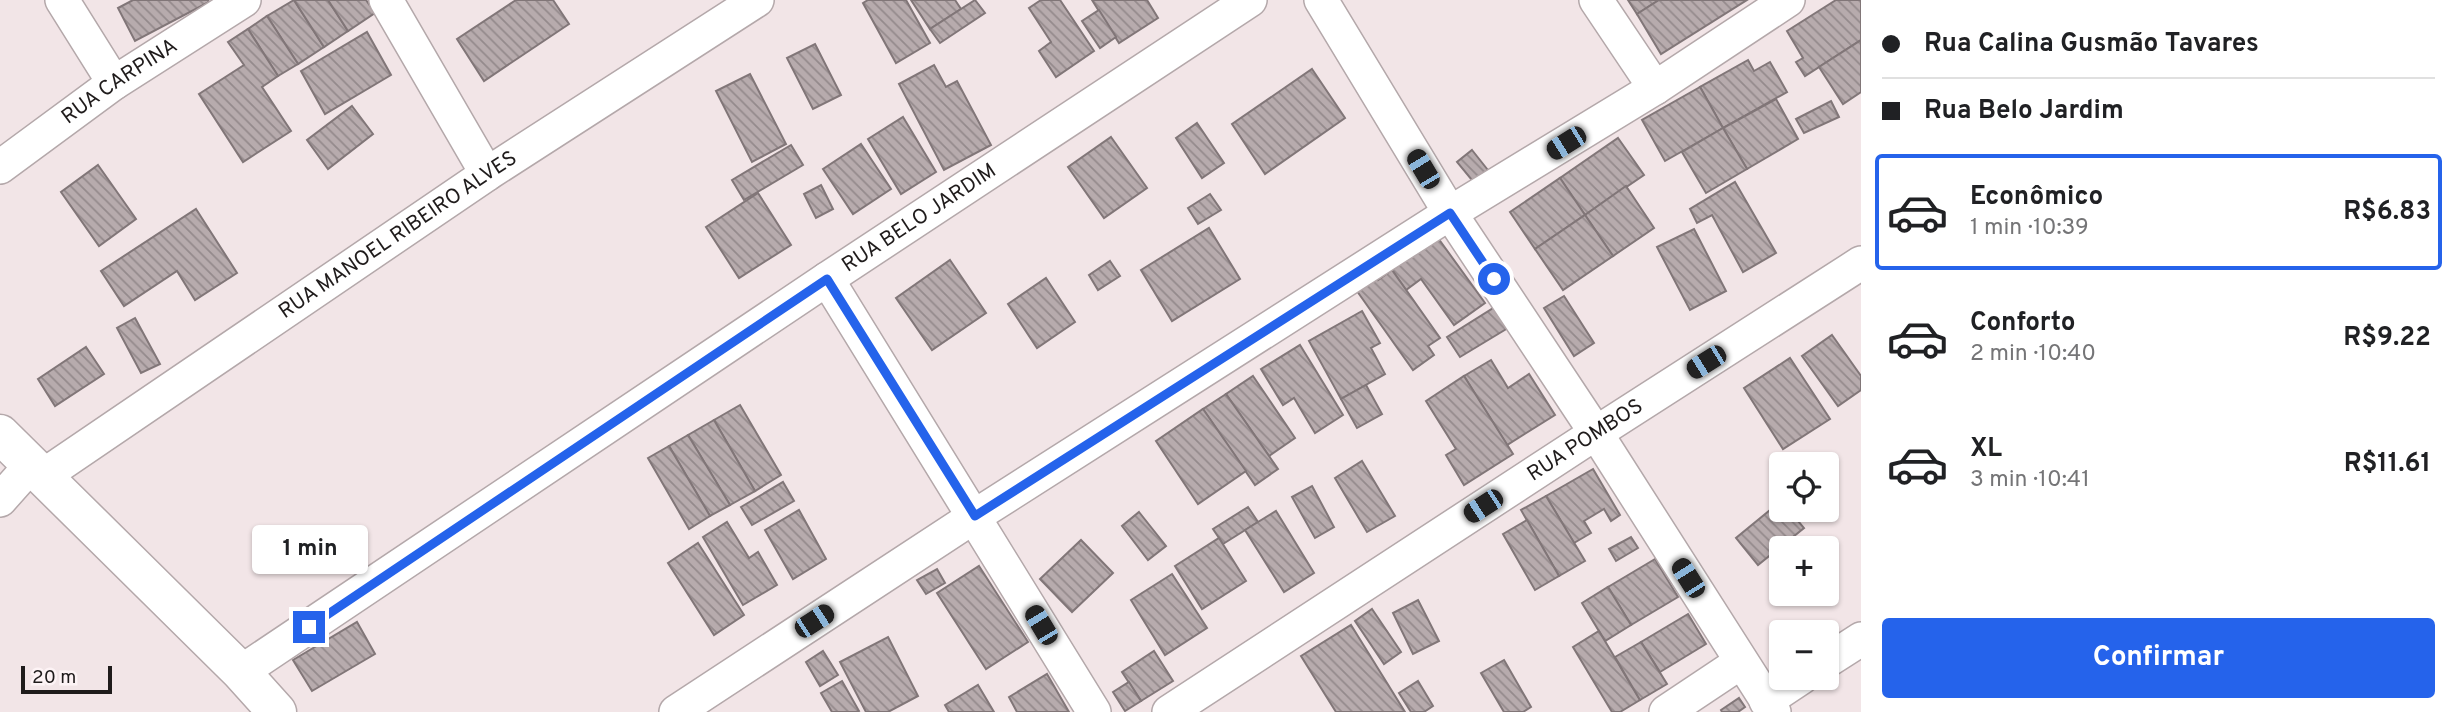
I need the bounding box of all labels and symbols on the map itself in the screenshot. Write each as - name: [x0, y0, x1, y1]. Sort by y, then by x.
- street label: RUA CARPINA: [56, 33, 183, 131]
- car: [1543, 123, 1590, 163]
- street label: RUA MANOEL RIBEIRO ALVES: [274, 145, 522, 325]
- car: [1404, 146, 1443, 192]
- street label: RUA BELO JARDIM: [837, 158, 1001, 279]
- route start: [1478, 263, 1510, 295]
- car: [1683, 342, 1730, 382]
- street label: RUA POMBOS: [1522, 393, 1648, 488]
- car: [1460, 486, 1507, 526]
- callout: 1 min: [251, 526, 367, 574]
- car: [1668, 555, 1709, 601]
- car: [791, 601, 838, 641]
- car: [1022, 602, 1061, 648]
- route end: [293, 611, 325, 643]
- scale bar: [21, 663, 112, 695]

